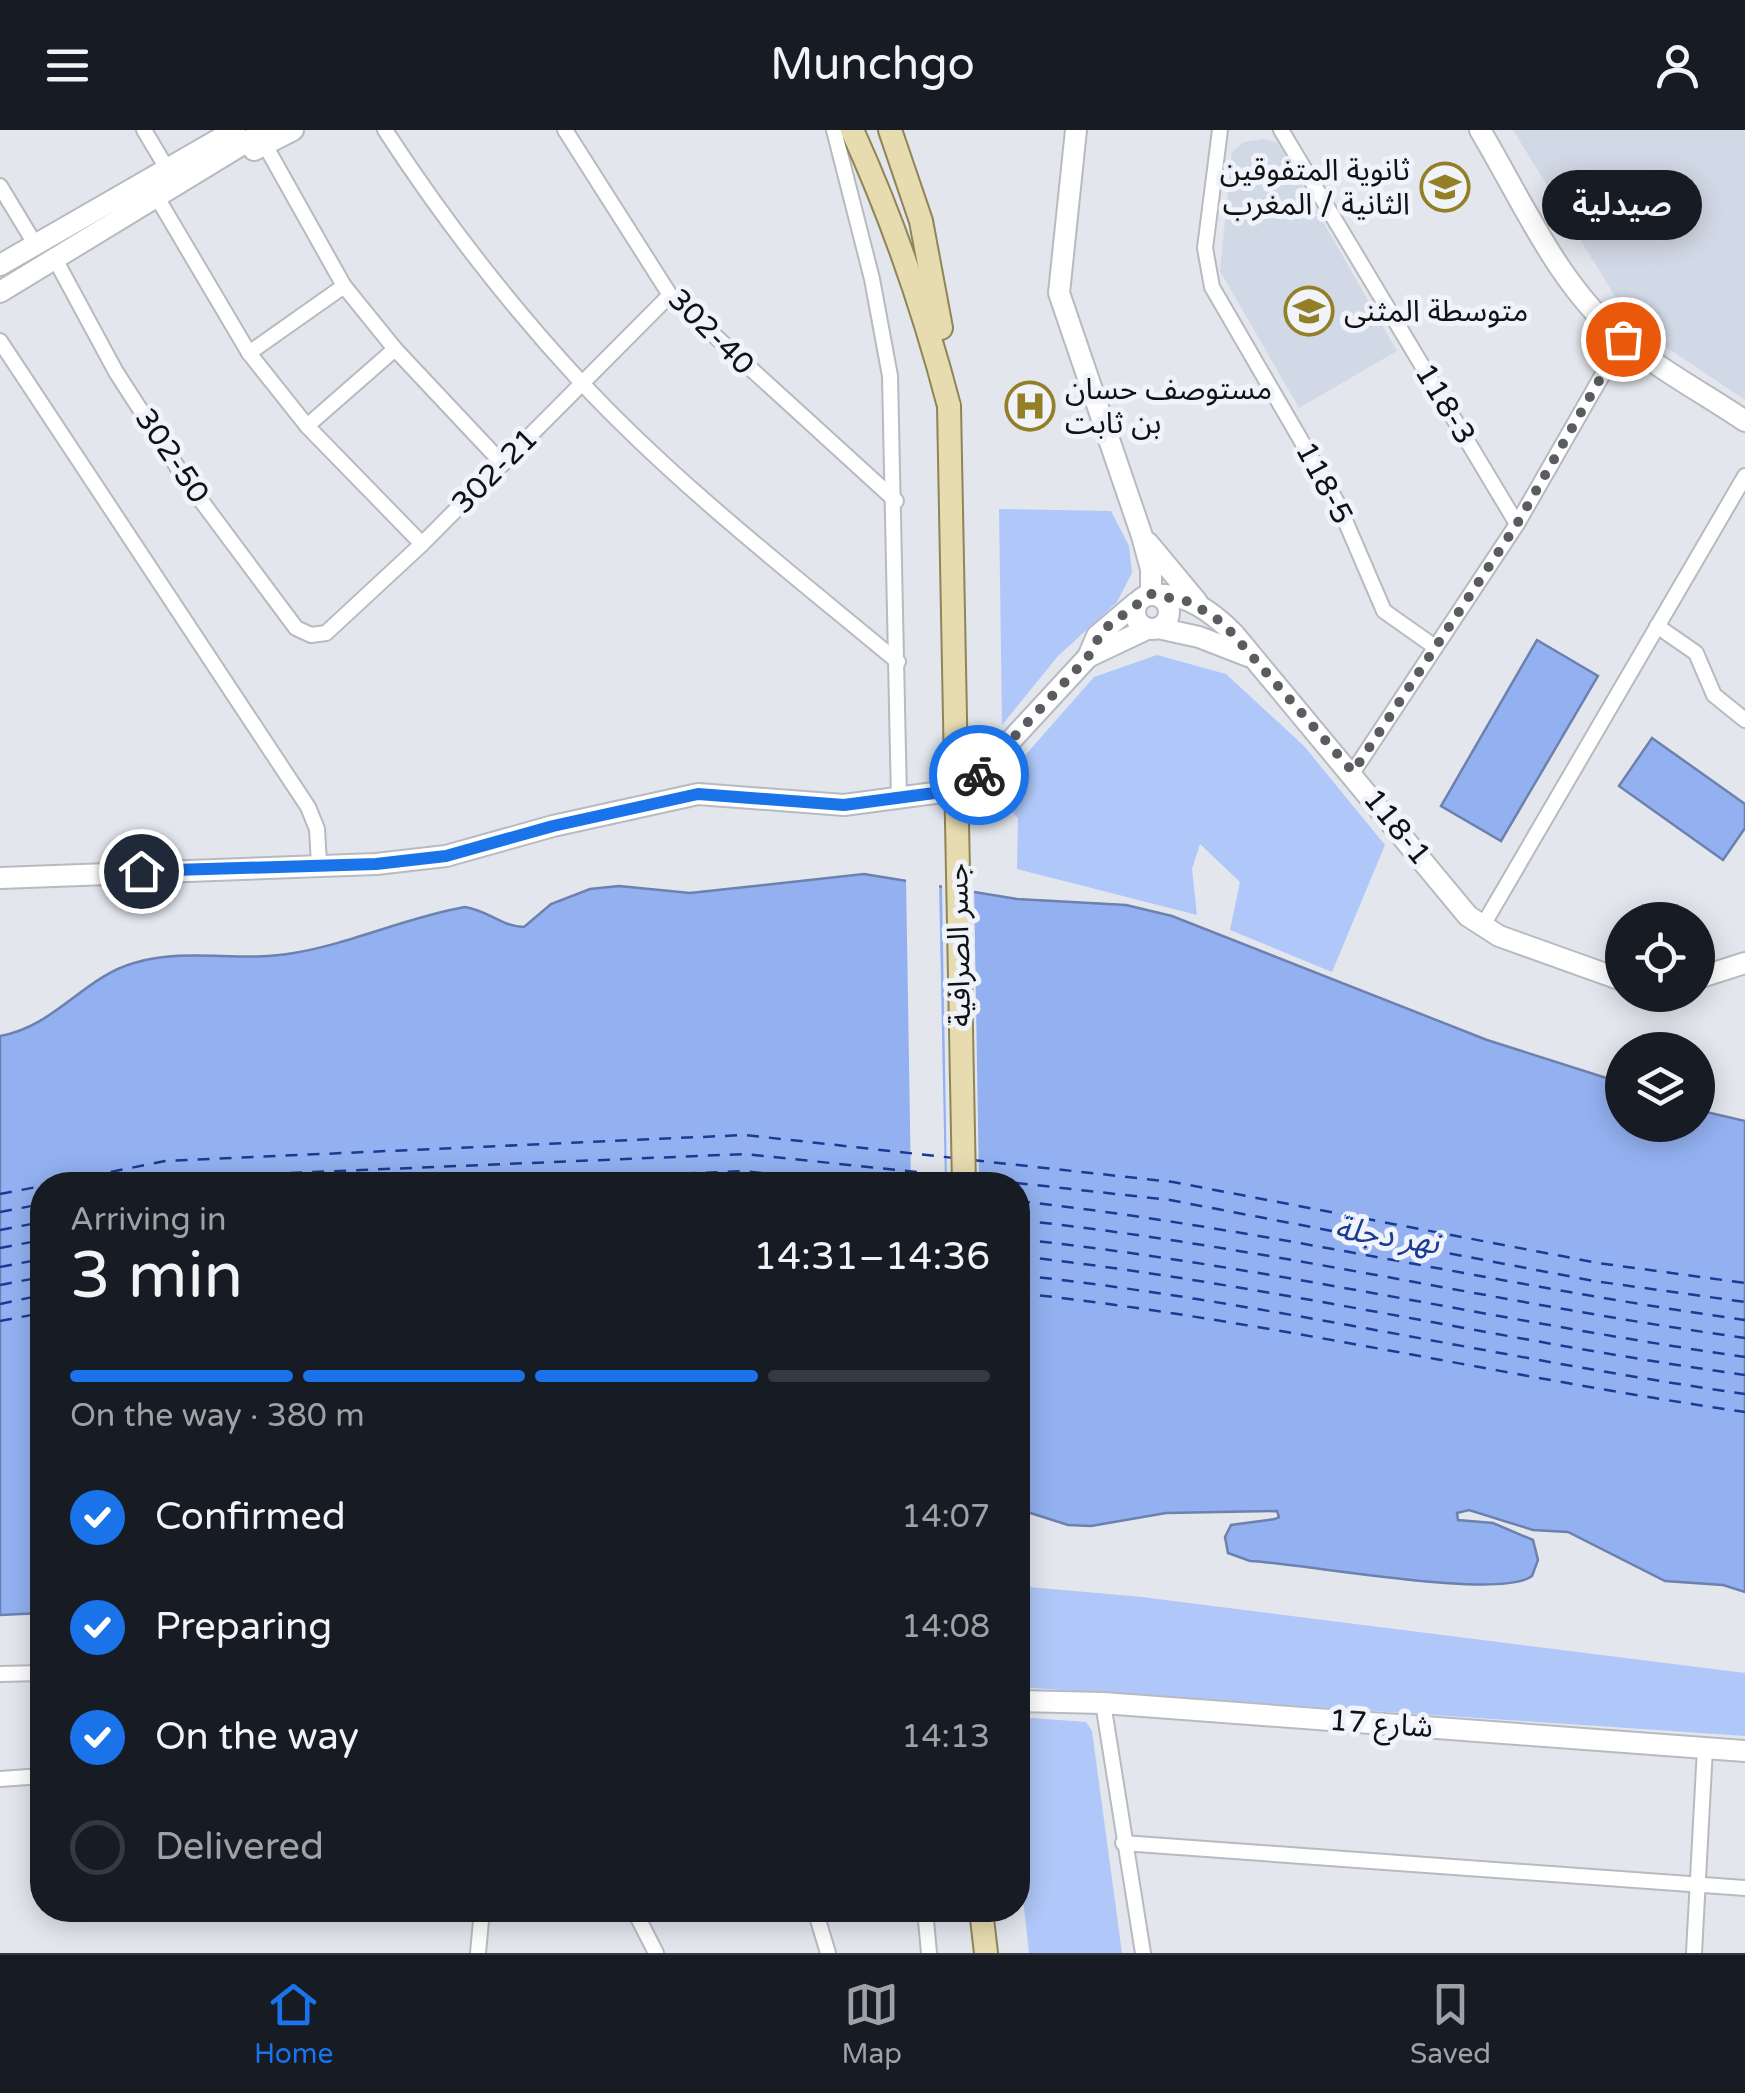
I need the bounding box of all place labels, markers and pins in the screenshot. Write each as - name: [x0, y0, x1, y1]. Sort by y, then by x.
- place label: ثانوية المتفوقين الثانية / المغرب: [1220, 152, 1410, 223]
- school or university icon: ثانوية المتفوقين الثانية / المغرب: [1419, 161, 1471, 213]
- callout: صيدلية: [1543, 169, 1703, 239]
- school or university icon: متوسطة المثنى: [1283, 285, 1335, 337]
- place label: متوسطة المثنى: [1344, 293, 1528, 330]
- pin: [1581, 297, 1666, 382]
- place label: مستوصف حسان بن ثابت: [1065, 371, 1272, 442]
- hospital icon: مستوصف حسان بن ثابت: [1004, 380, 1056, 432]
- pin: [99, 829, 184, 914]

